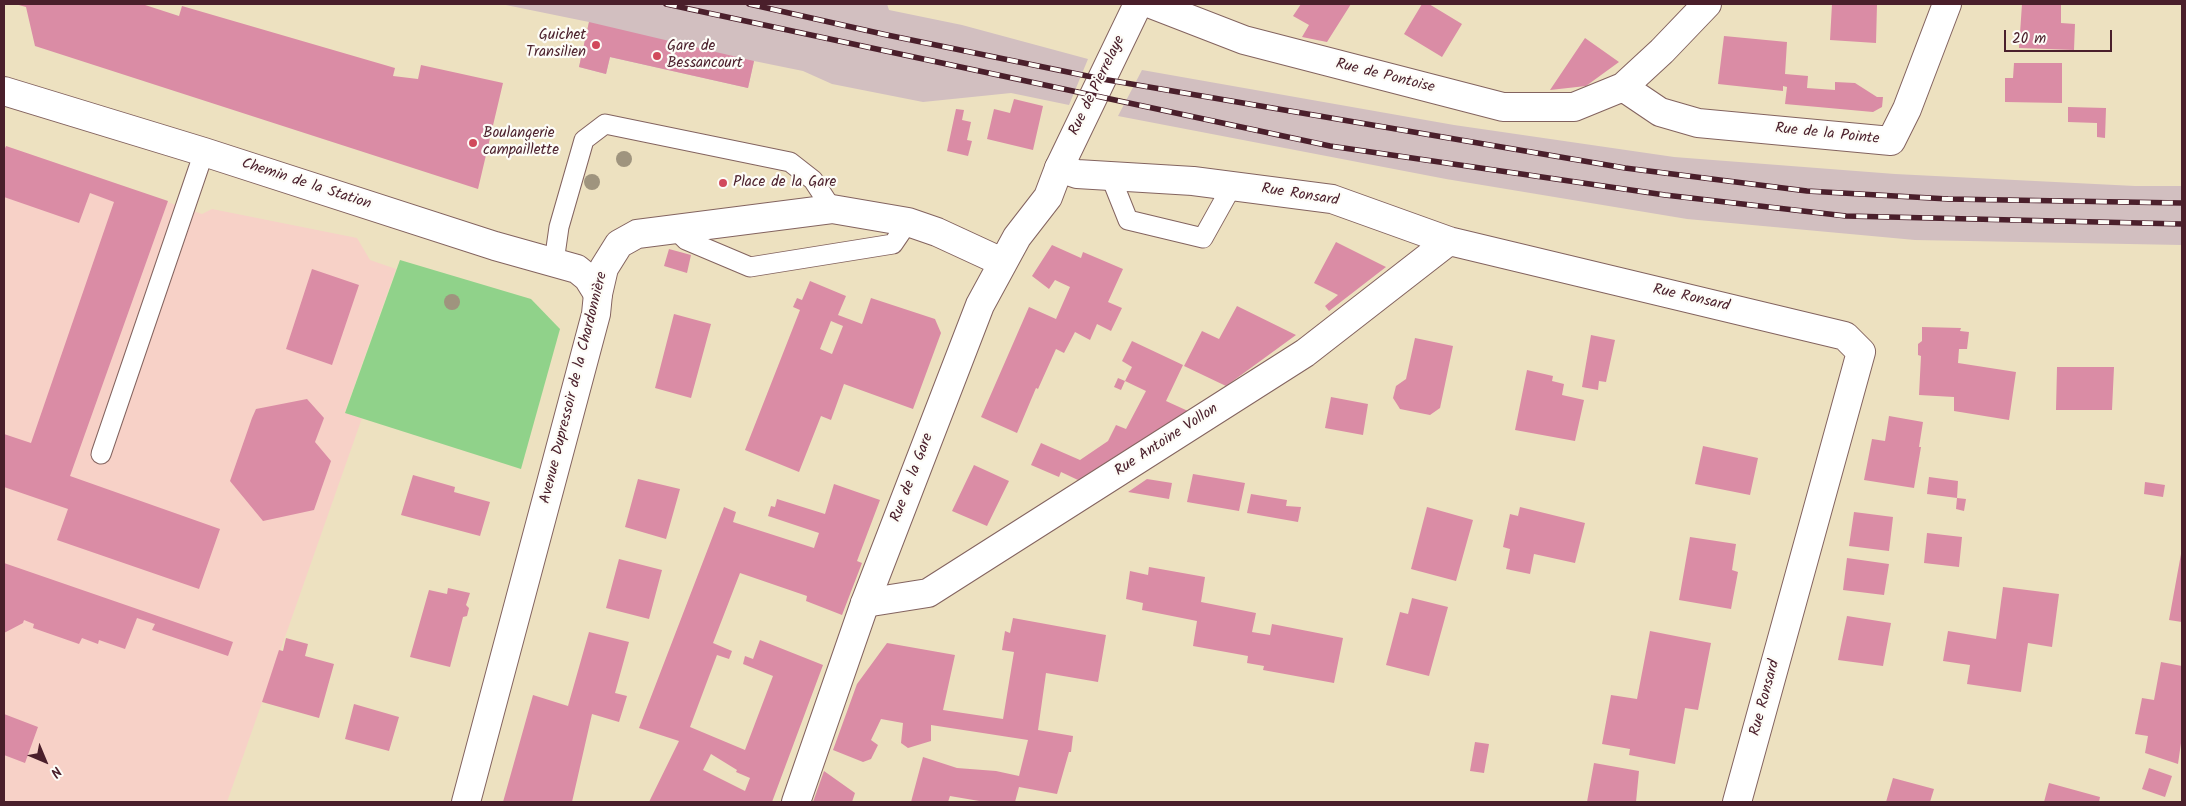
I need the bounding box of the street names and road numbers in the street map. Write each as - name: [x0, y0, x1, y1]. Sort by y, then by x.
- street label: Rue de Pierrelaye: [1066, 33, 1130, 139]
- street label: Rue de Pontoise: [1334, 56, 1436, 98]
- street label: Rue de la Pointe: [1774, 121, 1880, 149]
- street label: Chemin de la Station: [239, 156, 373, 214]
- street label: Rue Ronsard: [1260, 181, 1340, 211]
- street label: Avenue Dupressoir de la Chardonnière: [537, 270, 613, 506]
- street label: Rue Ronsard: [1651, 281, 1731, 317]
- street label: Rue Antoine Vollon: [1112, 401, 1222, 481]
- street label: Rue de la Gare: [888, 431, 938, 525]
- street label: Rue Ronsard: [1747, 658, 1785, 738]

